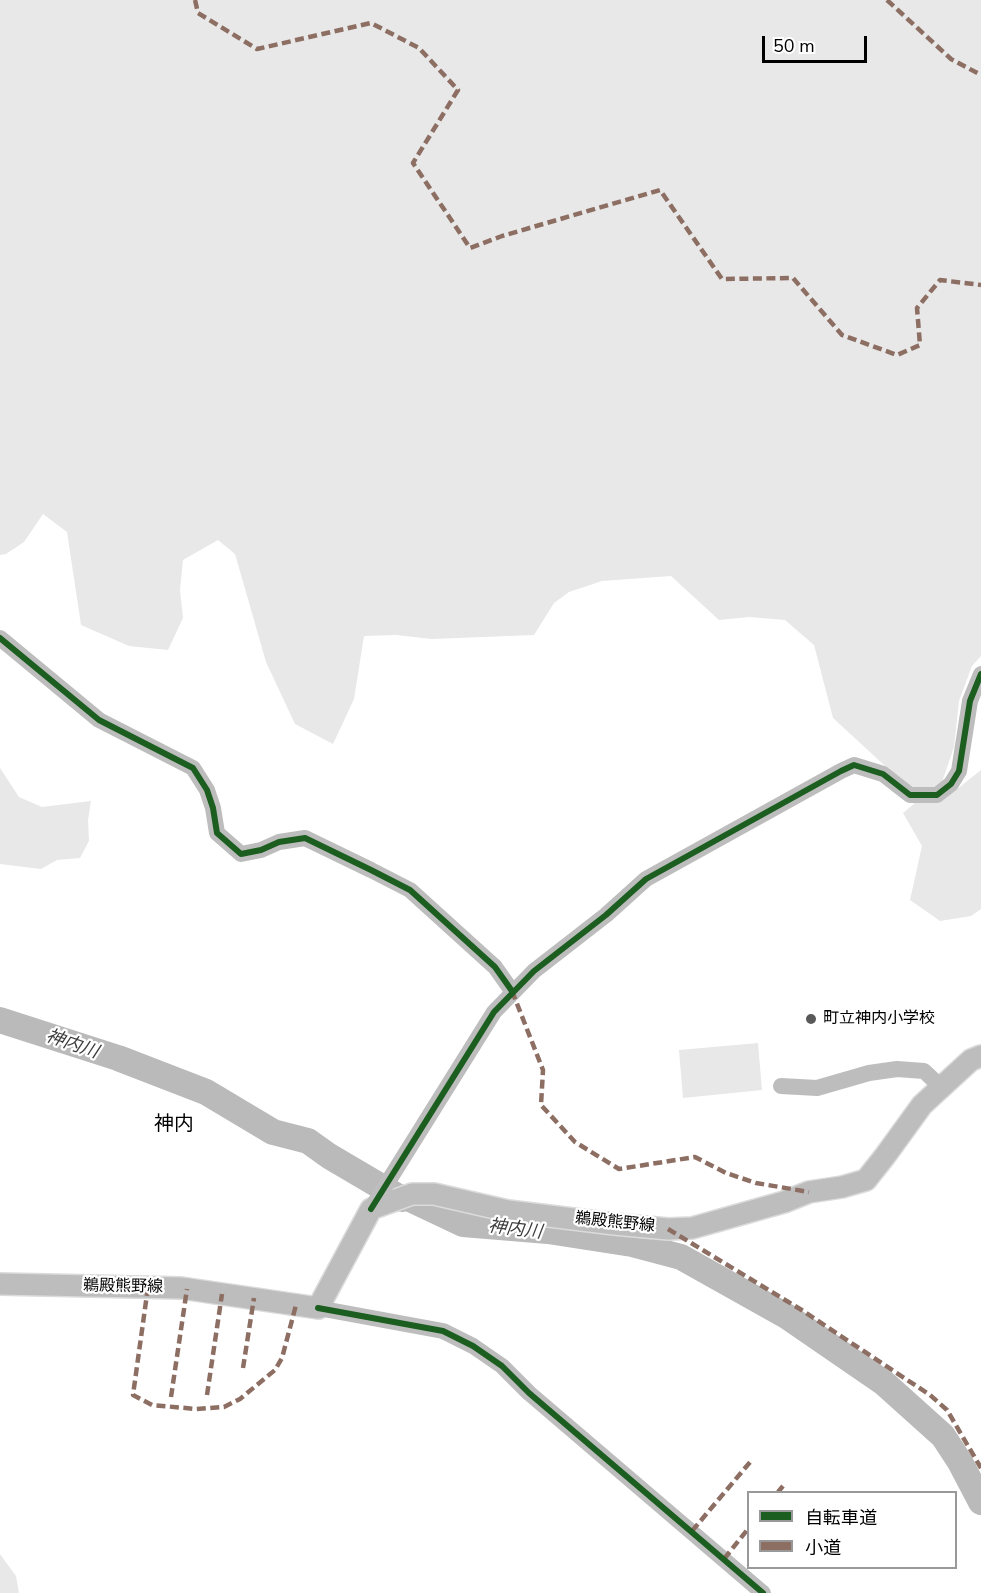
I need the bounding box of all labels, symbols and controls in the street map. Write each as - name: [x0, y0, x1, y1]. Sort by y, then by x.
- scale bar: [765, 24, 870, 62]
- text: 50 m: [773, 34, 815, 58]
- place label: 町立神内小学校: [823, 1009, 935, 1029]
- marker: 町立神内小学校: [804, 1012, 818, 1026]
- water label: 神内川: [43, 1026, 101, 1064]
- district label: 神内: [154, 1113, 194, 1137]
- street label: 鵜殿熊野線: [574, 1209, 656, 1237]
- water label: 神内川: [487, 1216, 543, 1244]
- street label: 鵜殿熊野線: [83, 1277, 163, 1297]
- legend: [747, 1491, 957, 1569]
- text: 自転車道: [805, 1506, 877, 1530]
- text: 小道: [805, 1536, 841, 1560]

